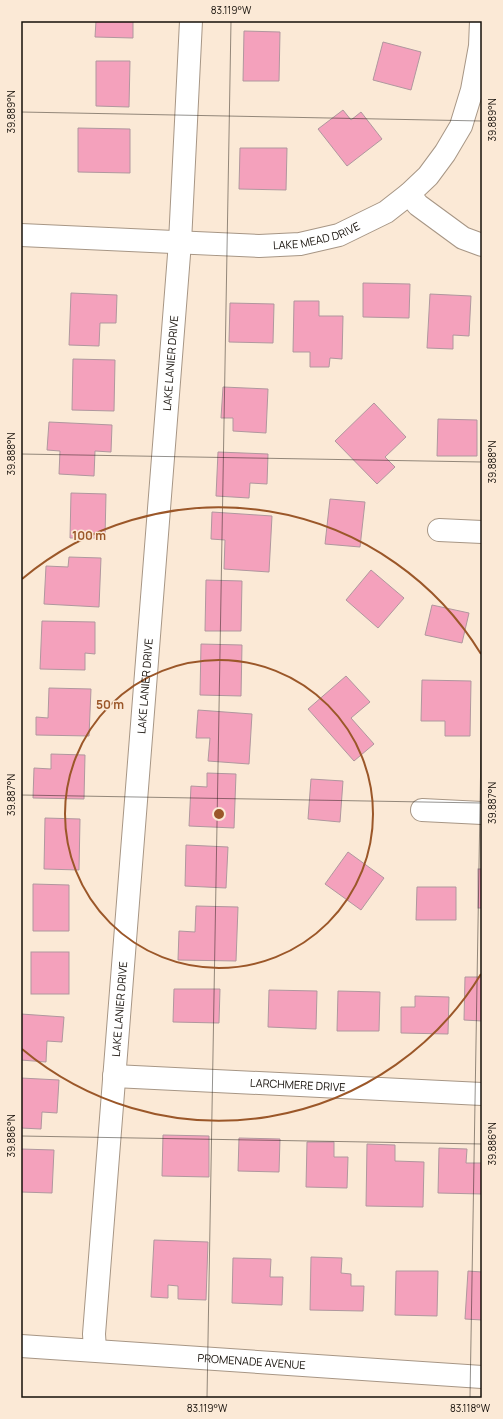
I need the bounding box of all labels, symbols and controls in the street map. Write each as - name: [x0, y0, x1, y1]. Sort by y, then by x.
- text: 83.119°W: [211, 3, 252, 17]
- text: 39.889°N: [4, 90, 18, 134]
- text: 39.889°N: [485, 98, 499, 142]
- street label: LAKE MEAD DRIVE: [273, 218, 362, 252]
- street label: LAKE LANIER DRIVE: [159, 315, 181, 411]
- text: 39.888°N: [4, 432, 18, 475]
- text: 39.888°N: [485, 440, 499, 483]
- text: 100 m: [72, 527, 106, 544]
- street label: LAKE LANIER DRIVE: [133, 638, 156, 734]
- text: 50 m: [96, 696, 124, 713]
- text: 39.887°N: [4, 774, 18, 816]
- text: 39.887°N: [485, 782, 499, 824]
- centre of rings: [212, 807, 226, 821]
- street label: LAKE LANIER DRIVE: [108, 961, 130, 1057]
- street label: LARCHMERE DRIVE: [250, 1075, 346, 1094]
- text: 39.886°N: [4, 1114, 18, 1158]
- text: 39.886°N: [485, 1122, 499, 1166]
- street label: PROMENADE AVENUE: [197, 1350, 306, 1372]
- text: 83.119°W: [187, 1401, 228, 1415]
- text: 83.118°W: [450, 1401, 491, 1415]

